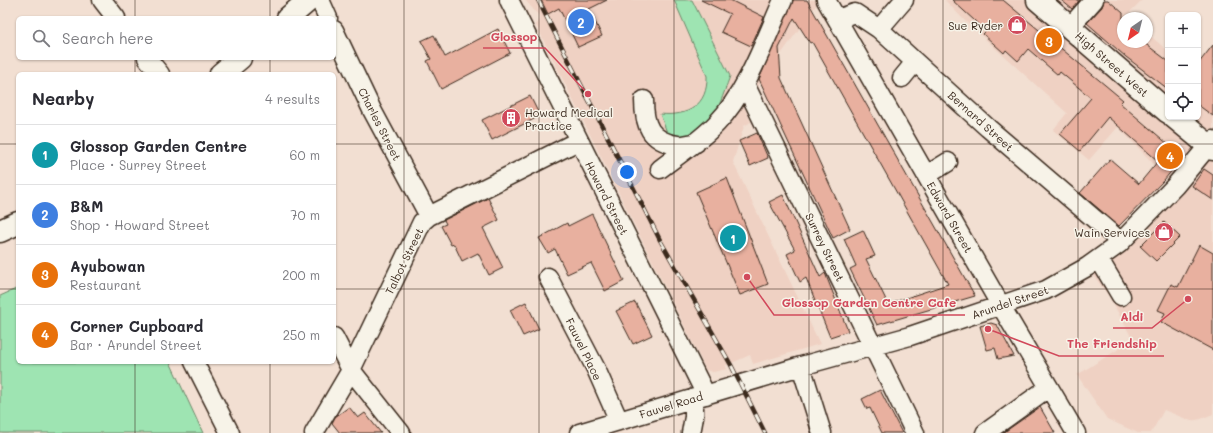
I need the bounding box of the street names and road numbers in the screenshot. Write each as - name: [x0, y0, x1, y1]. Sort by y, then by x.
- street label: High Street West: [1072, 28, 1152, 100]
- street label: Charles Street: [355, 85, 405, 163]
- street label: Bernard Street: [945, 88, 1017, 154]
- street label: Howard Street: [582, 159, 632, 238]
- street label: Edward Street: [924, 179, 976, 255]
- street label: Surrey Street: [802, 210, 848, 284]
- street label: Talbot Street: [381, 225, 427, 297]
- street label: Arundel Street: [970, 282, 1051, 322]
- street label: Fauvel Place: [562, 315, 606, 383]
- street label: Fauvel Road: [638, 388, 704, 422]

